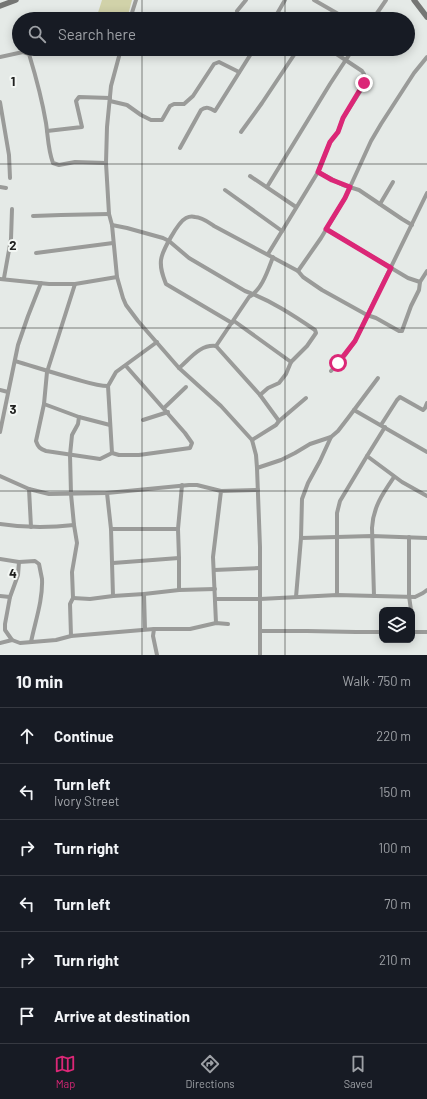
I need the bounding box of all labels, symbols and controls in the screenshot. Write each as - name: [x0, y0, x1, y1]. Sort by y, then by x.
- search box: [12, 12, 415, 56]
- icon: search: [26, 23, 48, 45]
- text: Search here: [58, 25, 136, 43]
- text: 1: [11, 73, 15, 89]
- route end: [355, 74, 373, 92]
- text: 2: [9, 237, 17, 253]
- route start: [329, 354, 347, 372]
- text: 3: [9, 401, 17, 417]
- text: 4: [9, 565, 17, 581]
- map controls: [379, 607, 415, 643]
- button: layers: [379, 607, 415, 643]
- text: 10 min: [16, 671, 63, 691]
- text: Walk · 750 m: [343, 673, 411, 689]
- icon: ahead: [16, 725, 38, 747]
- text: Continue: [54, 727, 114, 745]
- text: 220 m: [376, 728, 411, 744]
- text: Turn left: [54, 775, 110, 793]
- icon: left: [16, 781, 38, 803]
- text: 150 m: [379, 784, 411, 800]
- text: Ivory Street: [54, 793, 120, 809]
- icon: right: [16, 837, 38, 859]
- text: Turn right: [54, 839, 119, 857]
- text: 100 m: [378, 840, 411, 856]
- icon: left: [16, 893, 38, 915]
- text: Turn left: [54, 895, 110, 913]
- text: 70 m: [384, 896, 411, 912]
- icon: right: [16, 949, 38, 971]
- text: Turn right: [54, 951, 119, 969]
- text: 210 m: [379, 952, 411, 968]
- icon: arrive: [16, 1005, 38, 1027]
- text: Arrive at destination: [54, 1007, 190, 1025]
- tab: Map: [54, 1053, 76, 1090]
- tab: Directions: [185, 1053, 235, 1090]
- tab: Saved: [344, 1053, 373, 1090]

